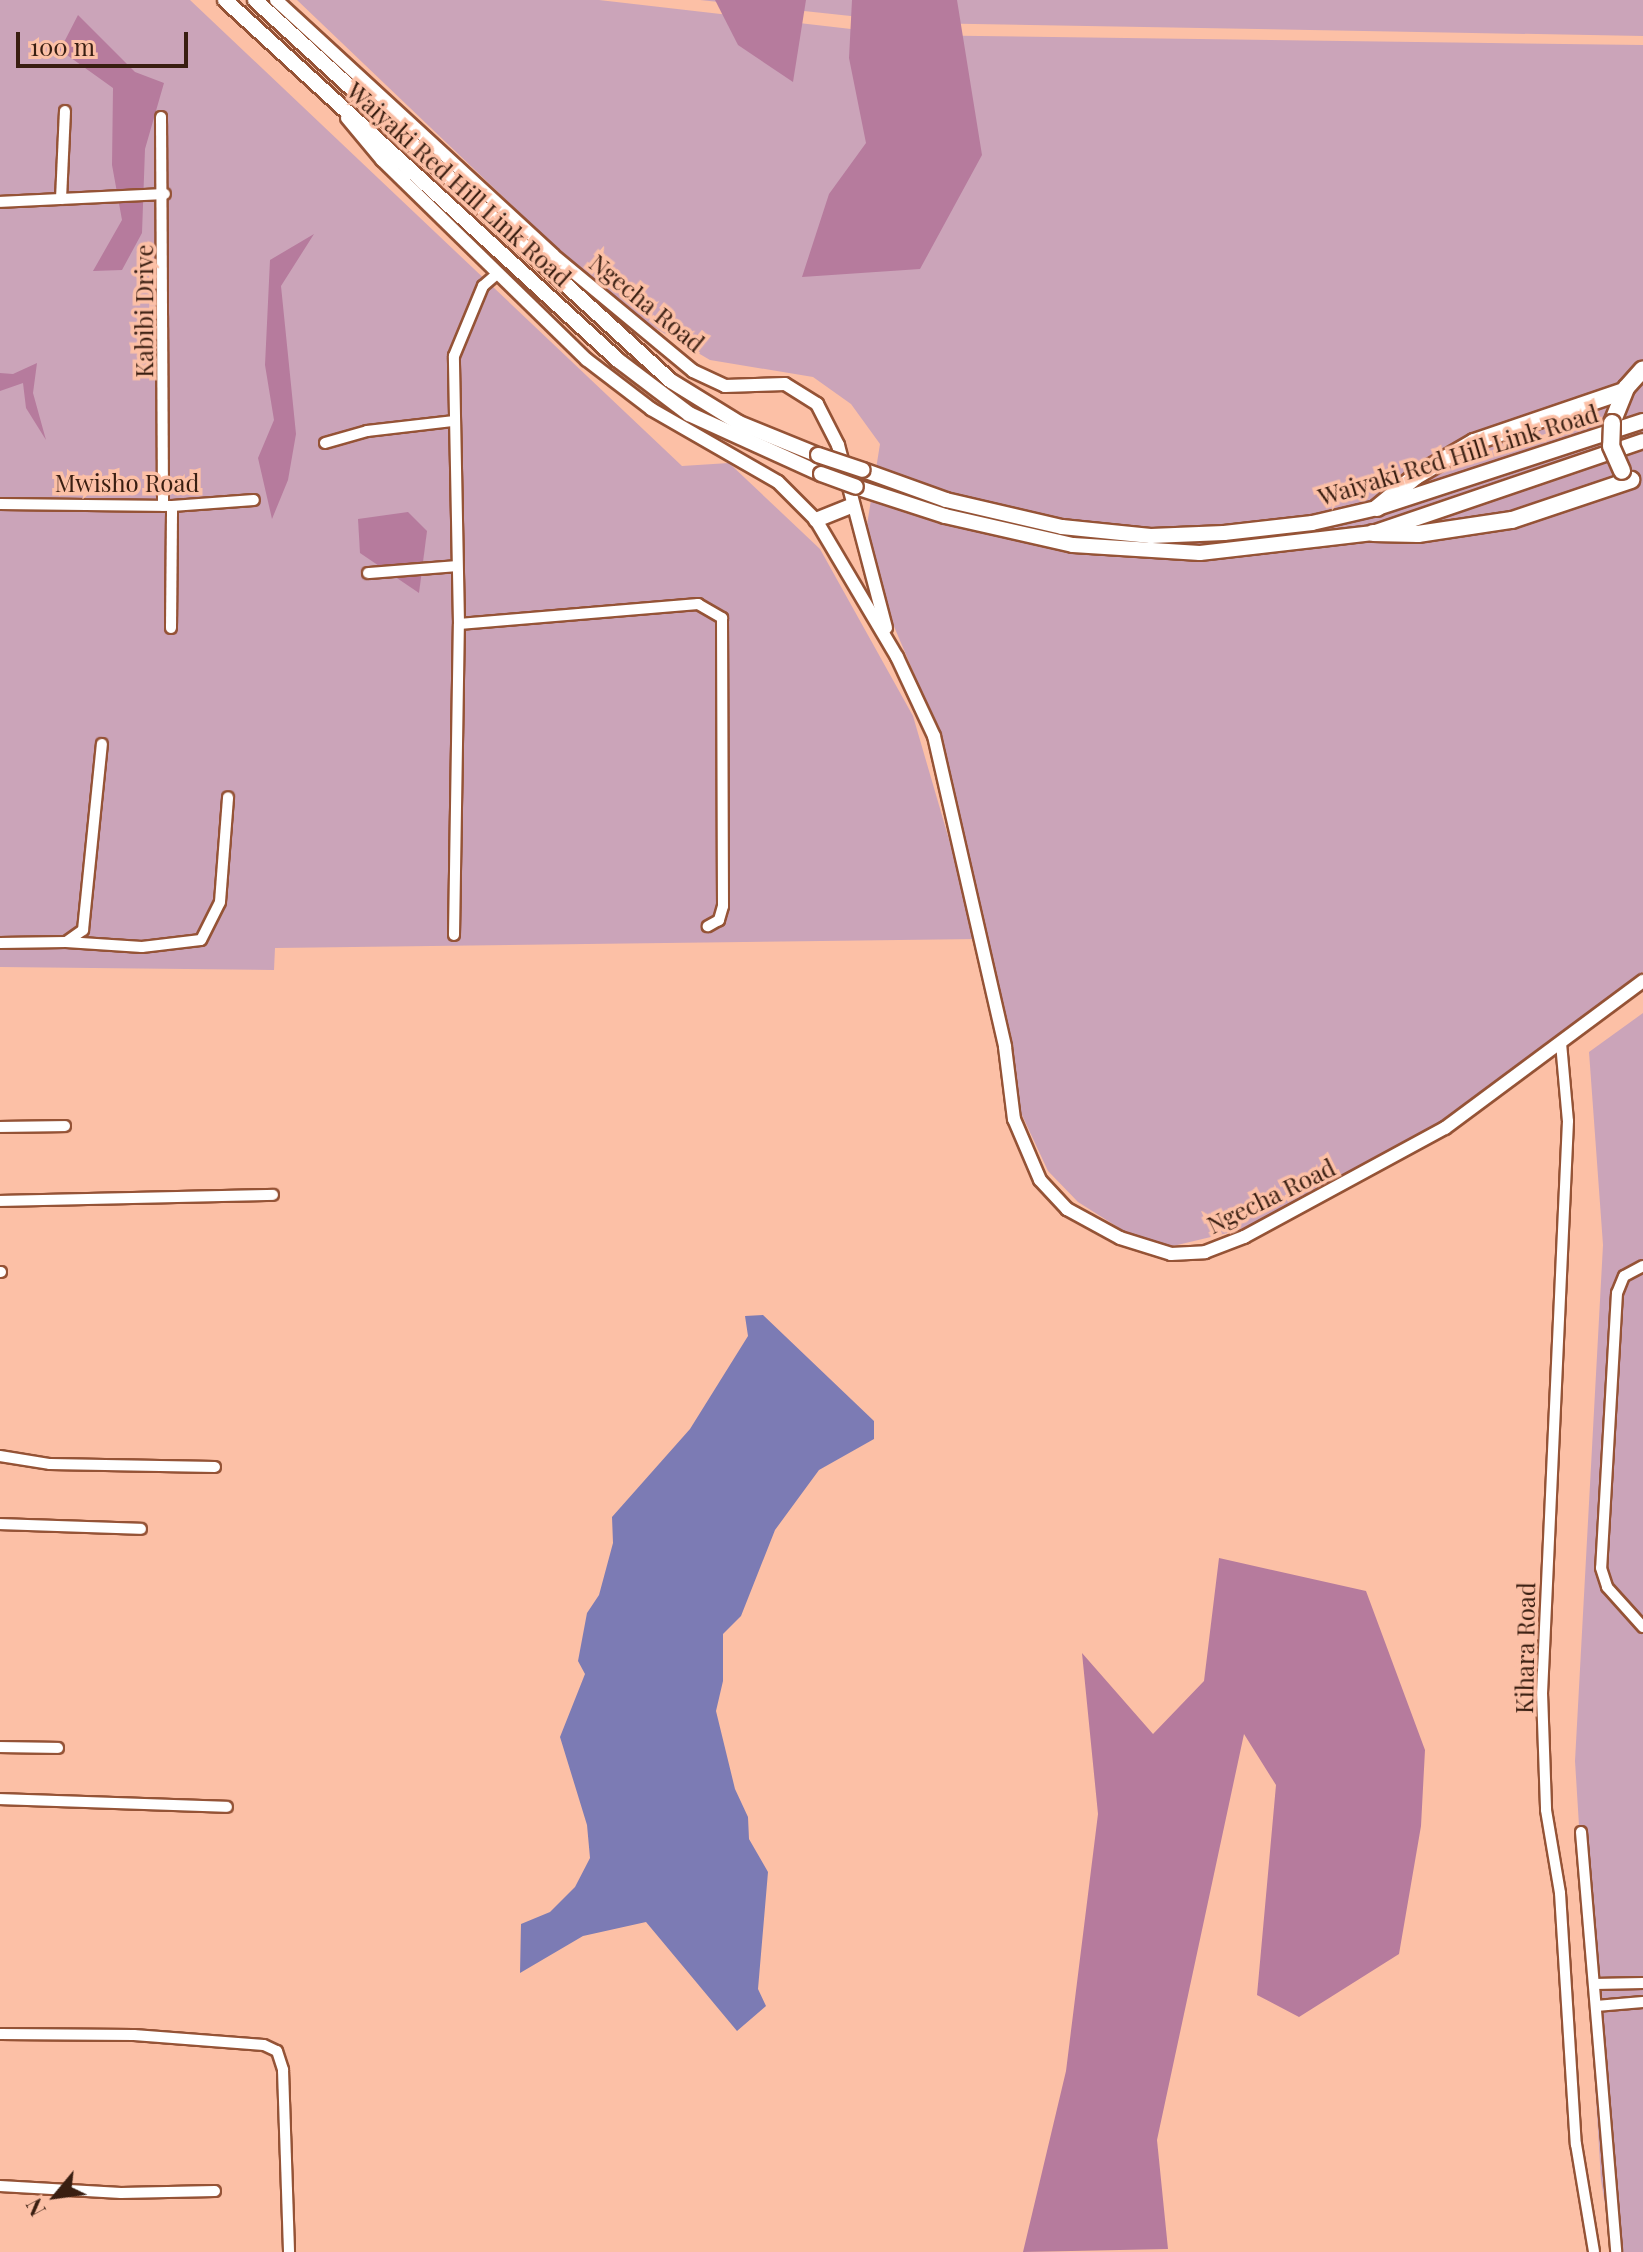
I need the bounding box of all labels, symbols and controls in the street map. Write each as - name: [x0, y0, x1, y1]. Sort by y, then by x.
- scale bar: [20, 16, 192, 66]
- text: 100 m: [30, 30, 95, 62]
- street label: Waiyaki Red Hill Link Road: [341, 76, 577, 292]
- street label: Kabibi Drive: [130, 244, 158, 378]
- street label: Ngecha Road: [584, 248, 710, 358]
- street label: Waiyaki Red Hill Link Road: [1314, 399, 1602, 511]
- street label: Mwisho Road: [55, 469, 199, 497]
- street label: Ngecha Road: [1202, 1153, 1340, 1239]
- street label: Kihara Road: [1509, 1582, 1541, 1714]
- north arrow: [16, 2156, 96, 2236]
- text: N: [18, 2193, 52, 2222]

